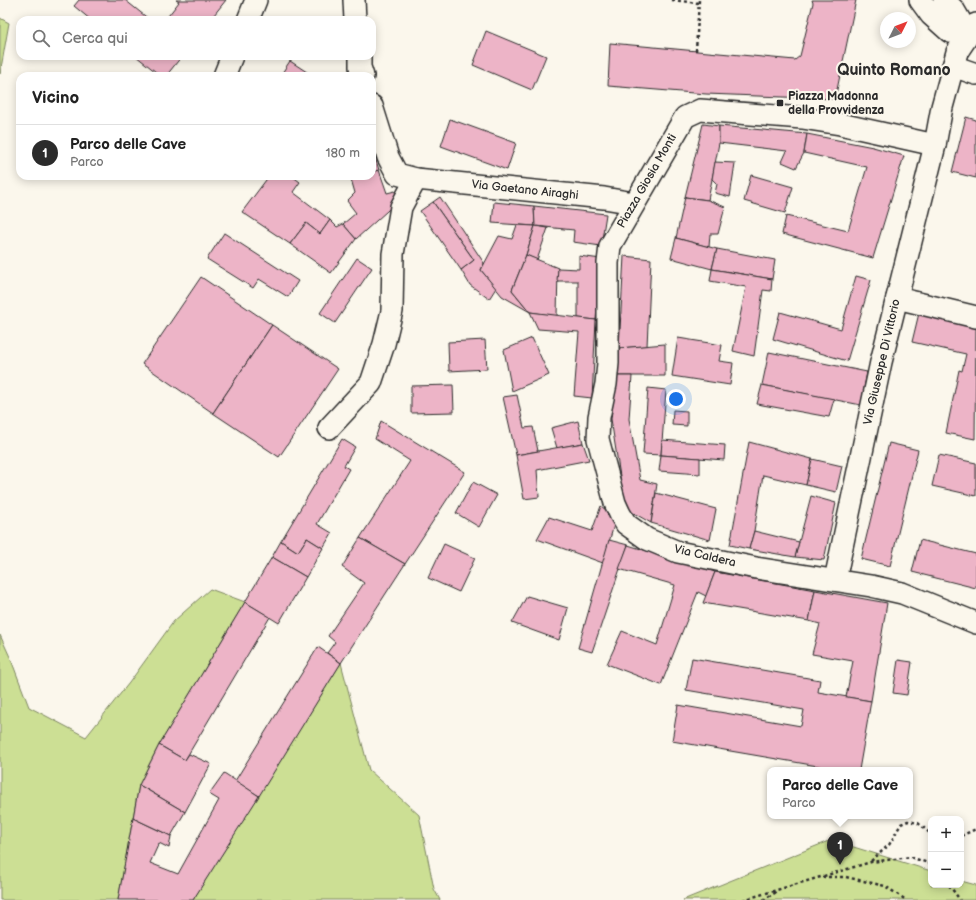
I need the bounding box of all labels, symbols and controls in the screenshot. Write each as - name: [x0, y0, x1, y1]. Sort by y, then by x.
- north arrow: [880, 12, 916, 48]
- search box: [16, 16, 376, 60]
- icon: search: [30, 27, 52, 49]
- text: Cerca qui: [62, 29, 128, 48]
- district label: Quinto Romano: [837, 61, 951, 80]
- text: Vicino: [32, 88, 79, 108]
- place label: Piazza Madonna della Provvidenza: [788, 89, 884, 118]
- marker: Piazza Madonna della Provvidenza: [775, 98, 785, 108]
- street label: Piazza Giosia Monti: [614, 131, 680, 231]
- text: Parco delle Cave: [70, 135, 186, 154]
- text: 1: [42, 145, 48, 161]
- text: 180 m: [325, 145, 360, 161]
- text: Parco: [70, 154, 104, 170]
- street label: Via Gaetano Airaghi: [471, 177, 579, 203]
- street label: Via Giuseppe Di Vittorio: [860, 298, 904, 426]
- your location: [666, 389, 686, 409]
- street label: Via Caldera: [673, 542, 738, 570]
- popup: [767, 767, 913, 819]
- text: Parco delle Cave: [782, 776, 898, 795]
- text: Parco: [782, 795, 816, 811]
- map controls: [928, 816, 964, 888]
- button: +: [928, 816, 964, 852]
- pin: 1: [827, 832, 853, 865]
- button: −: [928, 852, 964, 888]

